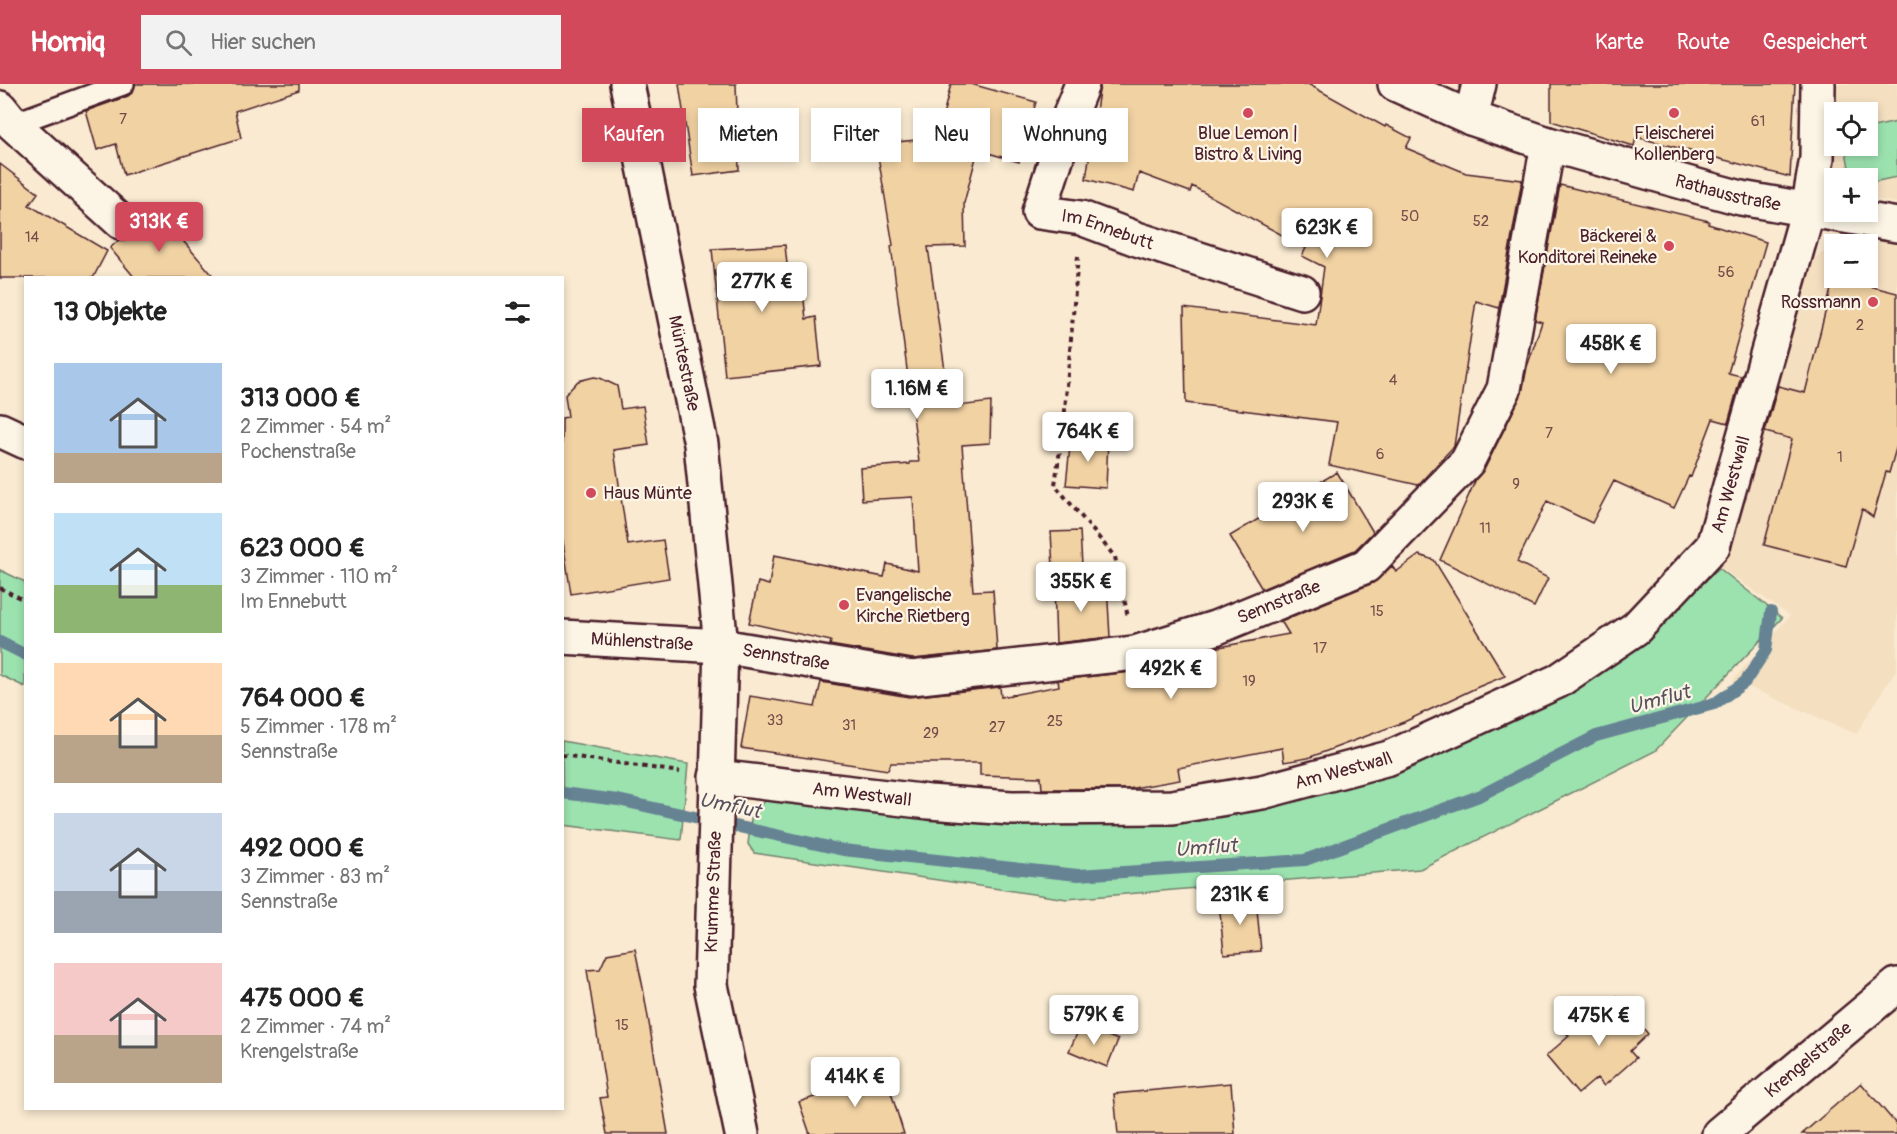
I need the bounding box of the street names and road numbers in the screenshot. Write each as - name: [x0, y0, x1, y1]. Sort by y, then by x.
- street label: Rathausstraße: [1672, 169, 1782, 217]
- street label: Im Ennebutt: [1060, 204, 1157, 256]
- street label: Müntestraße: [663, 313, 705, 413]
- street label: Am Westwall: [1706, 433, 1756, 536]
- street label: Sennstraße: [1234, 575, 1324, 630]
- street label: Mühlenstraße: [590, 628, 694, 656]
- street label: Sennstraße: [741, 639, 831, 676]
- street label: Am Westwall: [1292, 747, 1396, 795]
- street label: Am Westwall: [811, 777, 913, 812]
- street label: Krumme Straße: [700, 831, 727, 953]
- street label: Krengelstraße: [1760, 1017, 1857, 1103]

